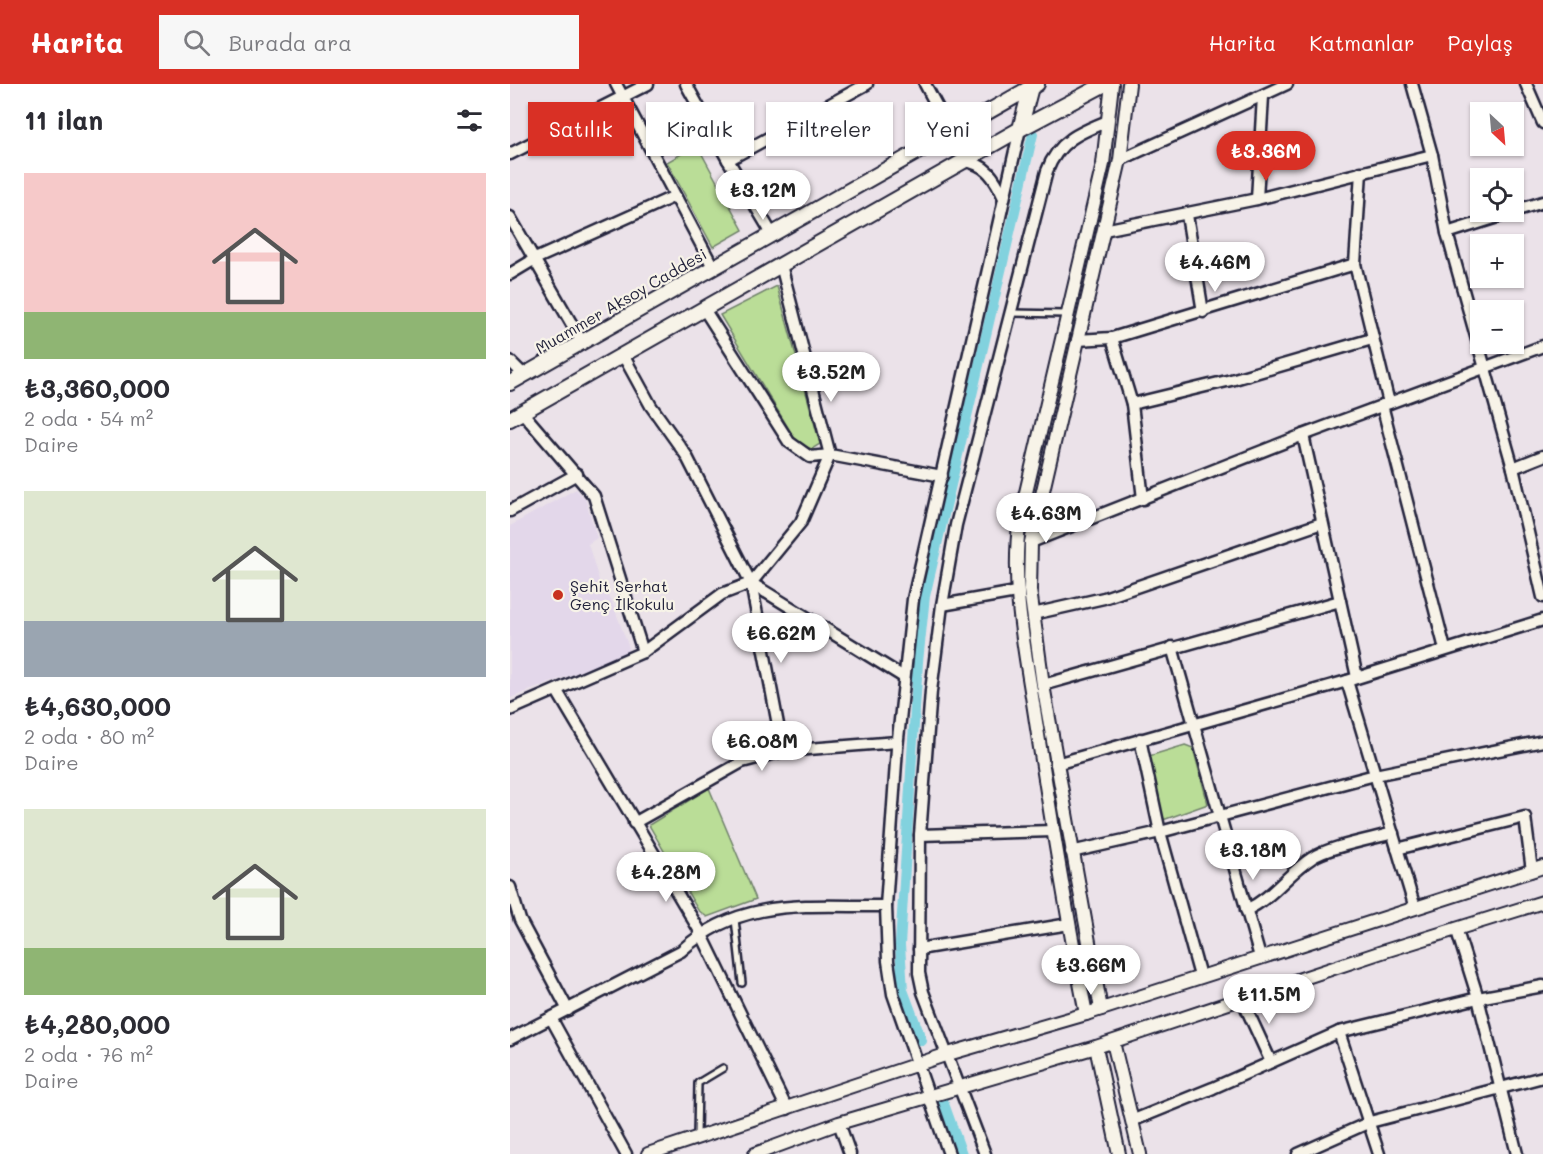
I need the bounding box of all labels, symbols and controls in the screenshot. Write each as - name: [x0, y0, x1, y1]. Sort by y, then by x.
- search box: [159, 15, 579, 69]
- text: Harita: [30, 24, 123, 60]
- icon: search: [180, 26, 213, 59]
- text: Burada ara: [228, 28, 352, 57]
- text: Harita: [1209, 29, 1276, 56]
- text: Katmanlar: [1309, 29, 1415, 56]
- text: Paylaş: [1448, 29, 1513, 56]
- chip: Satılık: [528, 102, 634, 156]
- chip: Kiralık: [646, 102, 754, 156]
- chip: Filtreler: [766, 102, 893, 156]
- chip: Yeni: [905, 102, 991, 156]
- north arrow: [1470, 102, 1524, 156]
- map controls: [1470, 102, 1524, 354]
- text: 11 ilan: [24, 103, 103, 137]
- icon: filters: [453, 104, 486, 137]
- pin: ₺3.36M: [1217, 131, 1315, 182]
- text: ₺3.36M: [1231, 137, 1301, 163]
- button: locate: [1470, 168, 1524, 222]
- pin: ₺3.12M: [714, 170, 812, 221]
- text: ₺3.12M: [730, 176, 796, 202]
- icon: home: [201, 212, 309, 320]
- button: +: [1470, 234, 1524, 288]
- pin: ₺4.46M: [1166, 242, 1264, 293]
- street label: Muammer Aksoy Caddesi: [531, 243, 710, 358]
- text: ₺4.46M: [1179, 248, 1251, 274]
- button: −: [1470, 300, 1524, 354]
- pin: ₺3.52M: [782, 352, 880, 403]
- text: ₺3.52M: [796, 358, 866, 384]
- text: ₺3,360,000: [24, 371, 170, 405]
- text: 2 oda · 54 m²: [24, 405, 153, 431]
- text: Daire: [24, 431, 79, 457]
- pin: ₺4.63M: [997, 493, 1095, 544]
- text: ₺4.63M: [1010, 499, 1082, 525]
- icon: home: [201, 530, 309, 638]
- place label: Şehit Serhat Genç İlkokulu: [570, 575, 674, 614]
- marker: Şehit Serhat Genç İlkokulu: [551, 588, 565, 602]
- pin: ₺6.62M: [732, 613, 830, 664]
- text: ₺6.62M: [746, 619, 816, 645]
- text: ₺4,630,000: [24, 689, 171, 723]
- pin: ₺6.08M: [713, 721, 811, 772]
- text: 2 oda · 80 m²: [24, 723, 154, 749]
- text: ₺6.08M: [726, 727, 798, 753]
- text: Daire: [24, 749, 79, 775]
- pin: ₺3.18M: [1204, 830, 1302, 881]
- text: ₺3.18M: [1219, 836, 1287, 862]
- icon: home: [201, 848, 309, 956]
- pin: ₺4.28M: [617, 852, 715, 903]
- text: ₺4.28M: [630, 858, 702, 884]
- pin: ₺3.66M: [1042, 945, 1140, 996]
- text: ₺3.66M: [1055, 951, 1127, 977]
- pin: ₺11.5M: [1220, 974, 1318, 1025]
- text: ₺11.5M: [1237, 980, 1301, 1006]
- text: ₺4,280,000: [24, 1007, 170, 1041]
- text: 2 oda · 76 m²: [24, 1041, 153, 1067]
- text: Daire: [24, 1067, 79, 1093]

